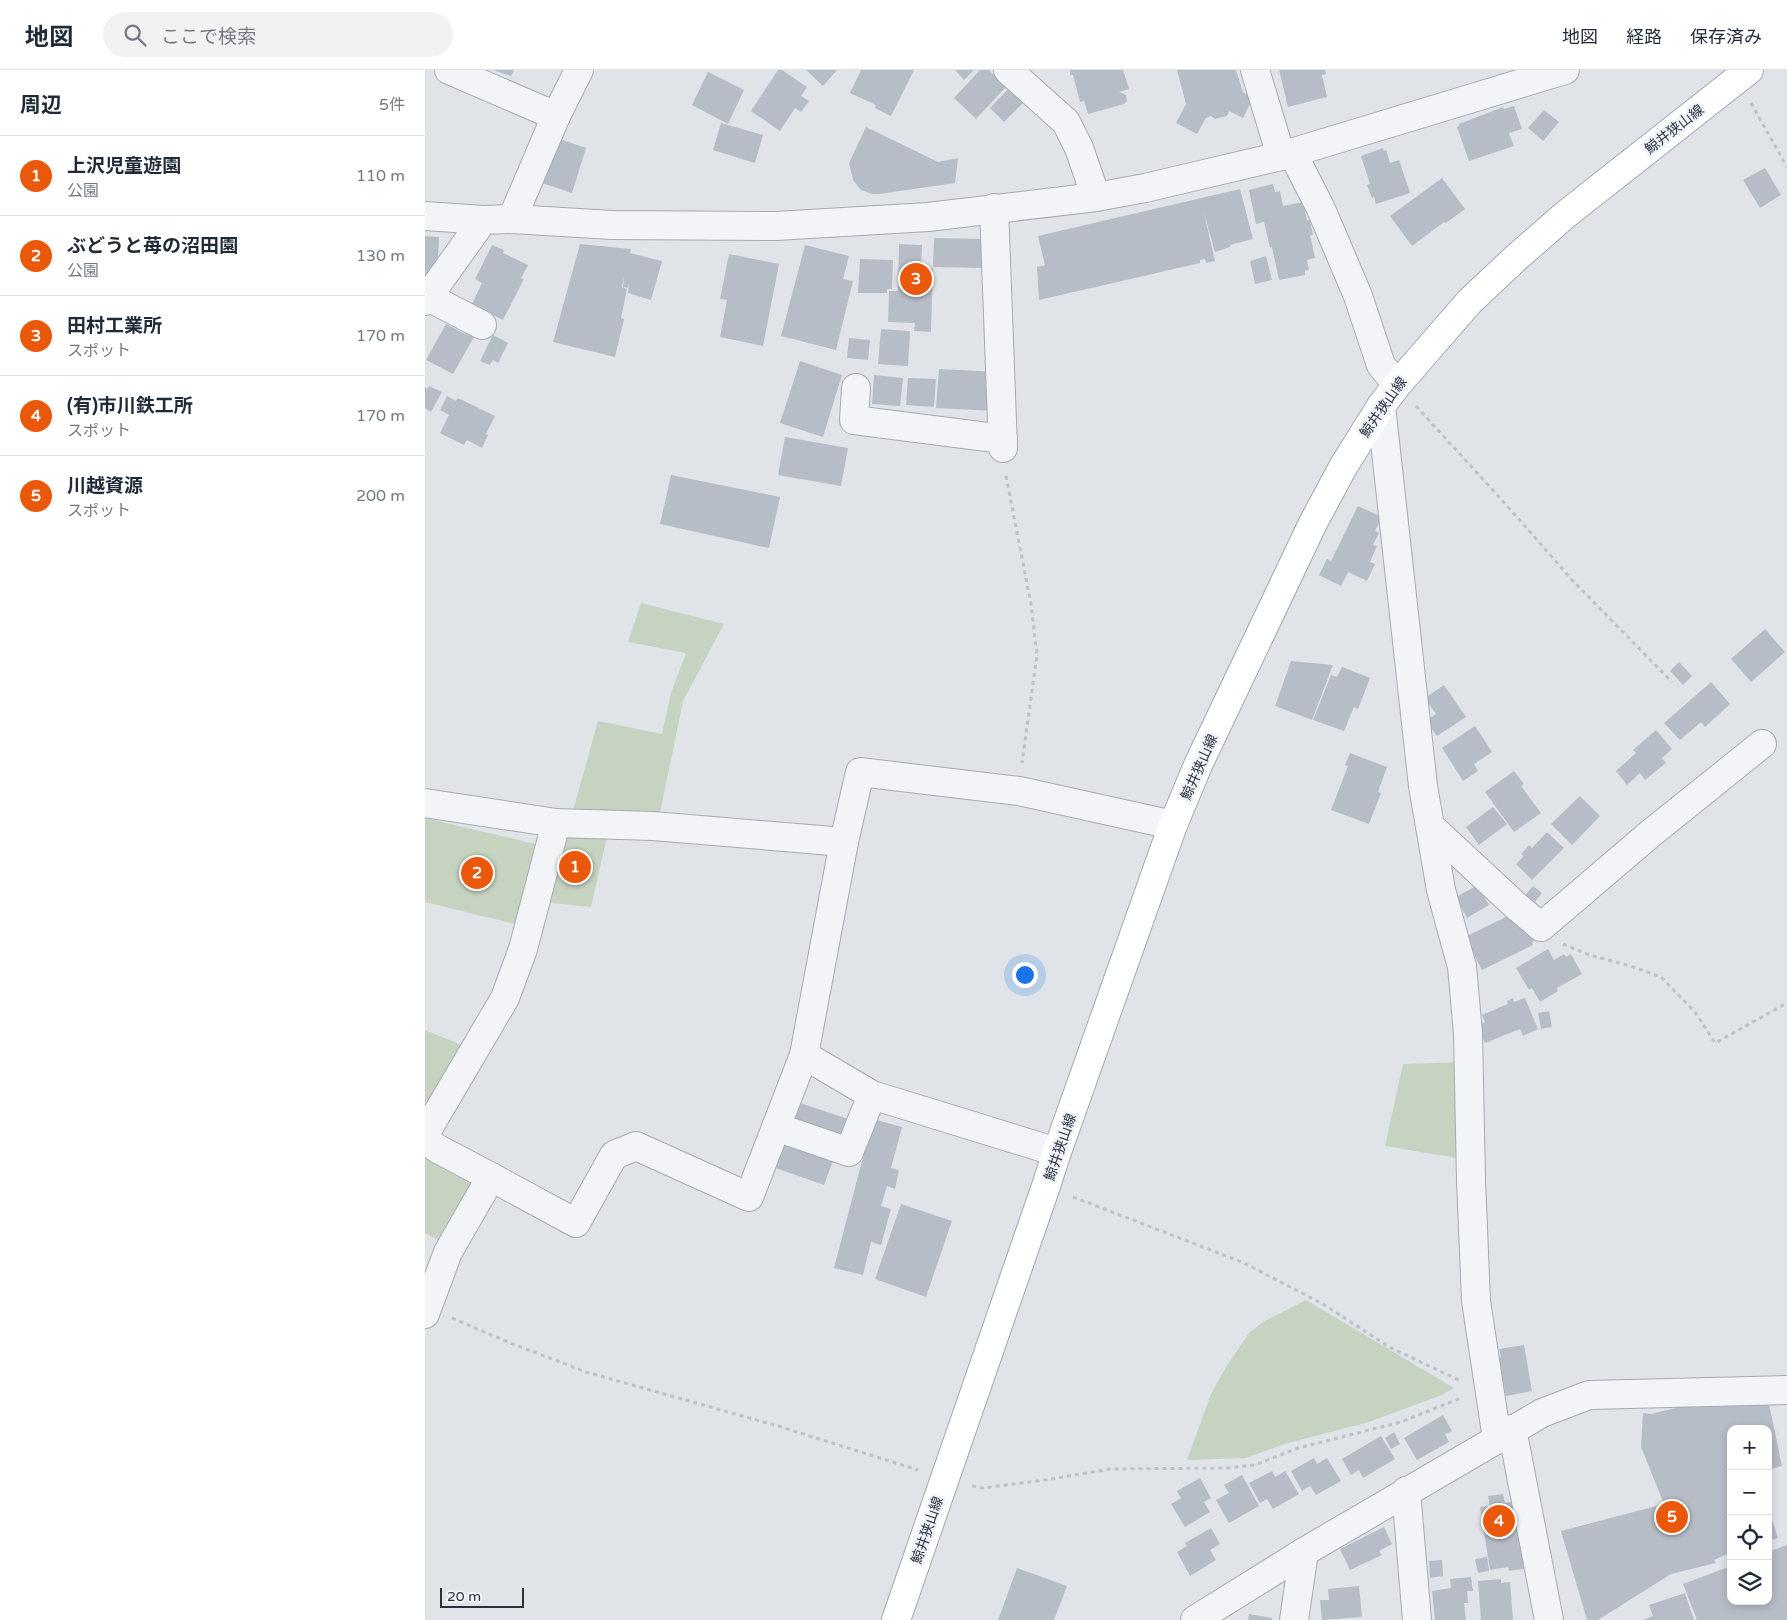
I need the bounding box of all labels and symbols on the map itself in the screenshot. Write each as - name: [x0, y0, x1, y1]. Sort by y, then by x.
- street label: 鯨井狭山線: [1641, 101, 1707, 158]
- pin: 3: [900, 260, 932, 298]
- street label: 鯨井狭山線: [1356, 374, 1410, 441]
- street label: 鯨井狭山線: [1177, 732, 1221, 803]
- pin: 1: [559, 848, 591, 886]
- pin: 2: [461, 854, 493, 892]
- your location: [1012, 962, 1038, 988]
- street label: 鯨井狭山線: [1041, 1111, 1080, 1183]
- street label: 鯨井狭山線: [908, 1494, 947, 1566]
- pin: 5: [1656, 1498, 1688, 1536]
- pin: 4: [1483, 1502, 1515, 1540]
- scale bar: [440, 1585, 524, 1608]

